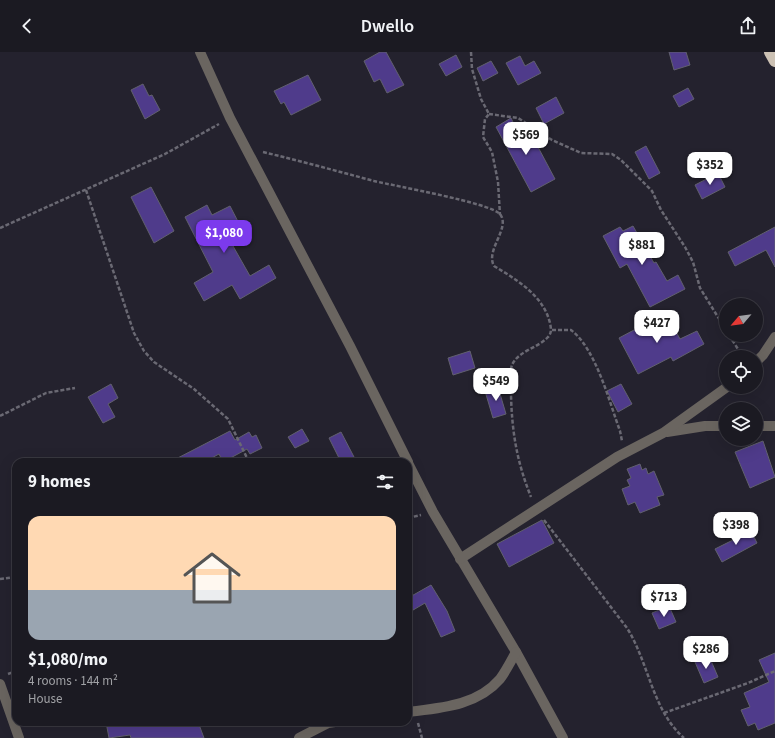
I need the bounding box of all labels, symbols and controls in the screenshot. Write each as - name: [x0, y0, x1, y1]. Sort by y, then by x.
- text: Dwello: [361, 14, 414, 39]
- icon: back: [16, 15, 38, 37]
- icon: share: [737, 15, 759, 37]
- pin: $569: [502, 122, 550, 156]
- text: $569: [512, 126, 540, 144]
- pin: $352: [686, 152, 734, 186]
- text: $352: [696, 156, 724, 174]
- pin: $1,080: [191, 220, 257, 254]
- text: $1,080: [205, 224, 243, 242]
- pin: $881: [618, 232, 666, 266]
- text: $881: [628, 236, 656, 254]
- north arrow: [719, 298, 763, 342]
- map controls: [719, 298, 763, 446]
- pin: $427: [633, 310, 681, 344]
- text: $427: [643, 314, 671, 332]
- button: locate: [719, 350, 763, 394]
- pin: $549: [472, 368, 520, 402]
- text: $549: [482, 372, 510, 390]
- button: layers: [719, 402, 763, 446]
- text: 9 homes: [28, 470, 90, 494]
- icon: filters: [374, 471, 396, 493]
- pin: $398: [712, 512, 760, 546]
- text: $398: [722, 516, 750, 534]
- icon: home: [176, 542, 248, 614]
- pin: $713: [640, 584, 688, 618]
- text: $713: [650, 588, 678, 606]
- pin: $286: [682, 636, 730, 670]
- text: $286: [692, 640, 720, 658]
- text: $1,080/mo: [28, 648, 108, 672]
- text: 4 rooms · 144 m²: [28, 672, 118, 690]
- text: House: [28, 690, 63, 708]

